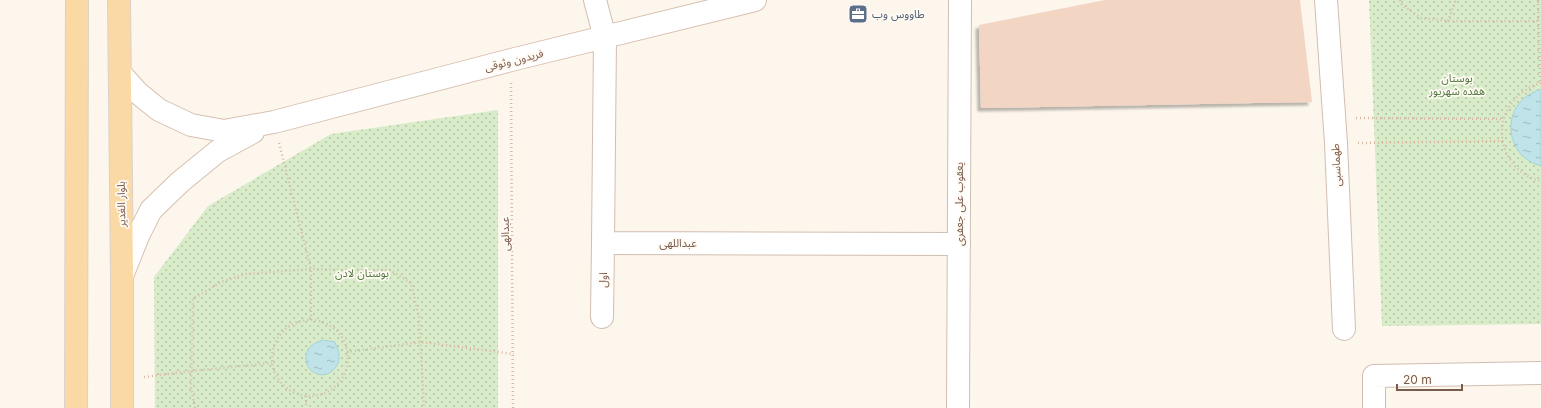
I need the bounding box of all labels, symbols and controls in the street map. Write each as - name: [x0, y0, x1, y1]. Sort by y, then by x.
- office icon: طاووس وب: [847, 3, 869, 25]
- place label: طاووس وب: [872, 7, 925, 21]
- street label: فریدون وثوقی: [483, 46, 545, 74]
- park label: بوستان هفده شهریور: [1428, 71, 1485, 98]
- street label: طهماسبی: [1328, 143, 1344, 187]
- street label: یعقوب علی جعفری: [952, 162, 966, 246]
- street label: بلوار الغدیر: [114, 181, 128, 228]
- street label: عبدالهی: [498, 216, 512, 251]
- street label: عبداللهی: [659, 236, 697, 250]
- park label: بوستان لادن: [335, 266, 389, 280]
- street label: اول: [596, 272, 610, 288]
- scale bar: [1397, 366, 1462, 392]
- text: 20 m: [1403, 372, 1432, 387]

